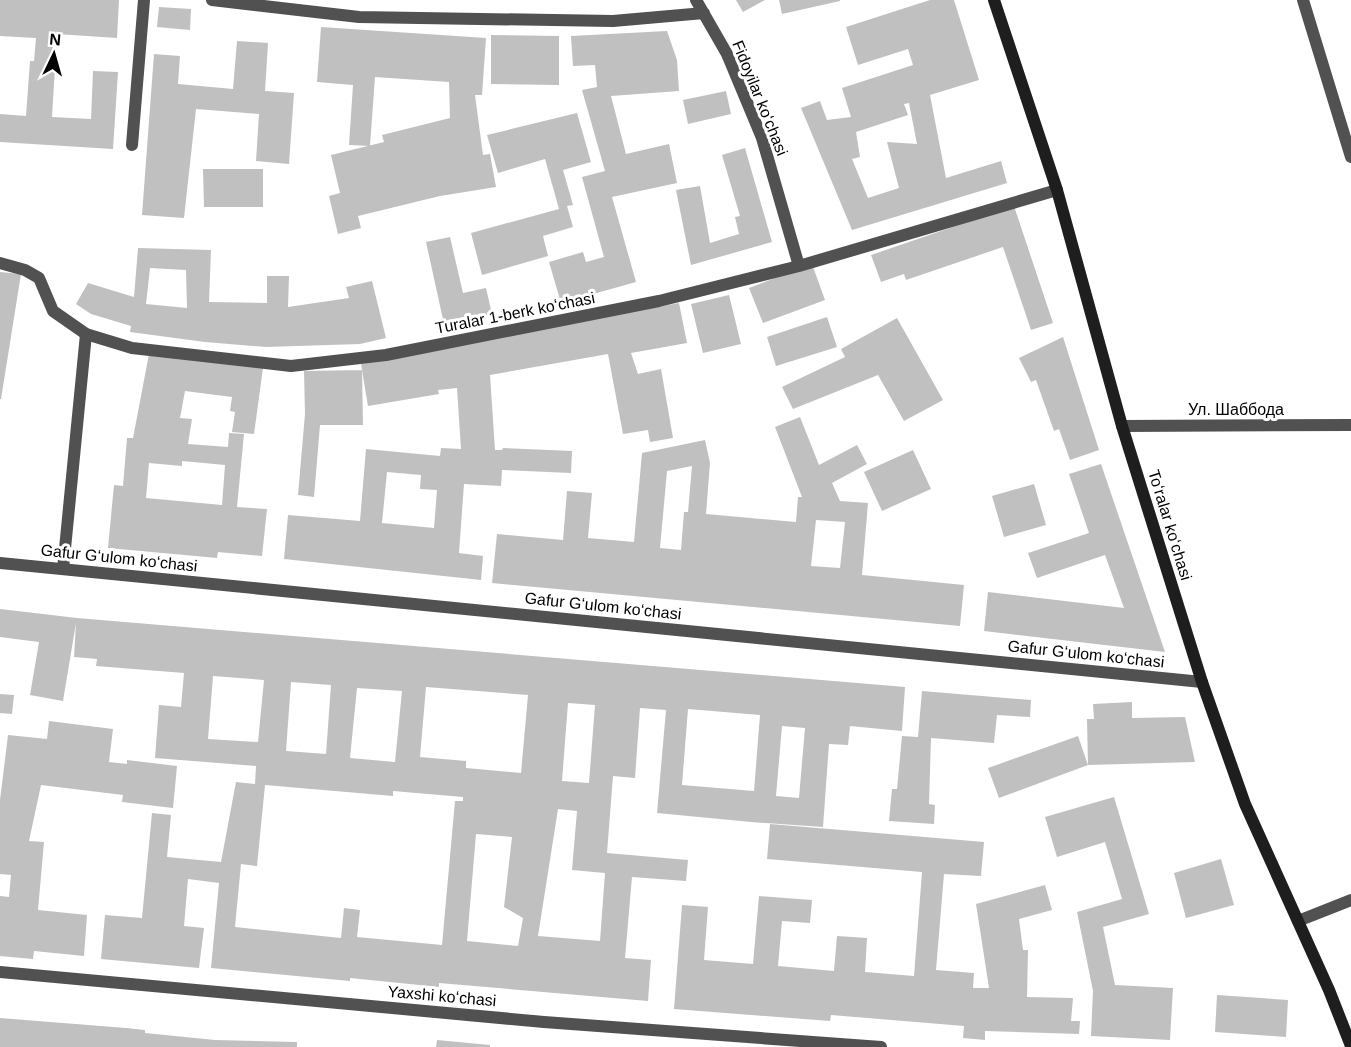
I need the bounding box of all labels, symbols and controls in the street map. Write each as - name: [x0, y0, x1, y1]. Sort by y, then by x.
- north arrow: [24, 24, 84, 84]
- text: N: [49, 31, 62, 49]
- street label: Fidoyilar koʻchasi: [729, 38, 791, 158]
- street label: Turalar 1-berk koʻchasi: [434, 289, 596, 337]
- street label: Ул. Шаббода: [1188, 401, 1284, 418]
- street label: Toʻralar koʻchasi: [1145, 468, 1195, 582]
- street label: Gafur Gʻulom koʻchasi: [40, 541, 198, 575]
- street label: Gafur Gʻulom koʻchasi: [524, 589, 682, 623]
- street label: Gafur Gʻulom koʻchasi: [1007, 637, 1165, 671]
- street label: Yaxshi koʻchasi: [387, 983, 497, 1009]

